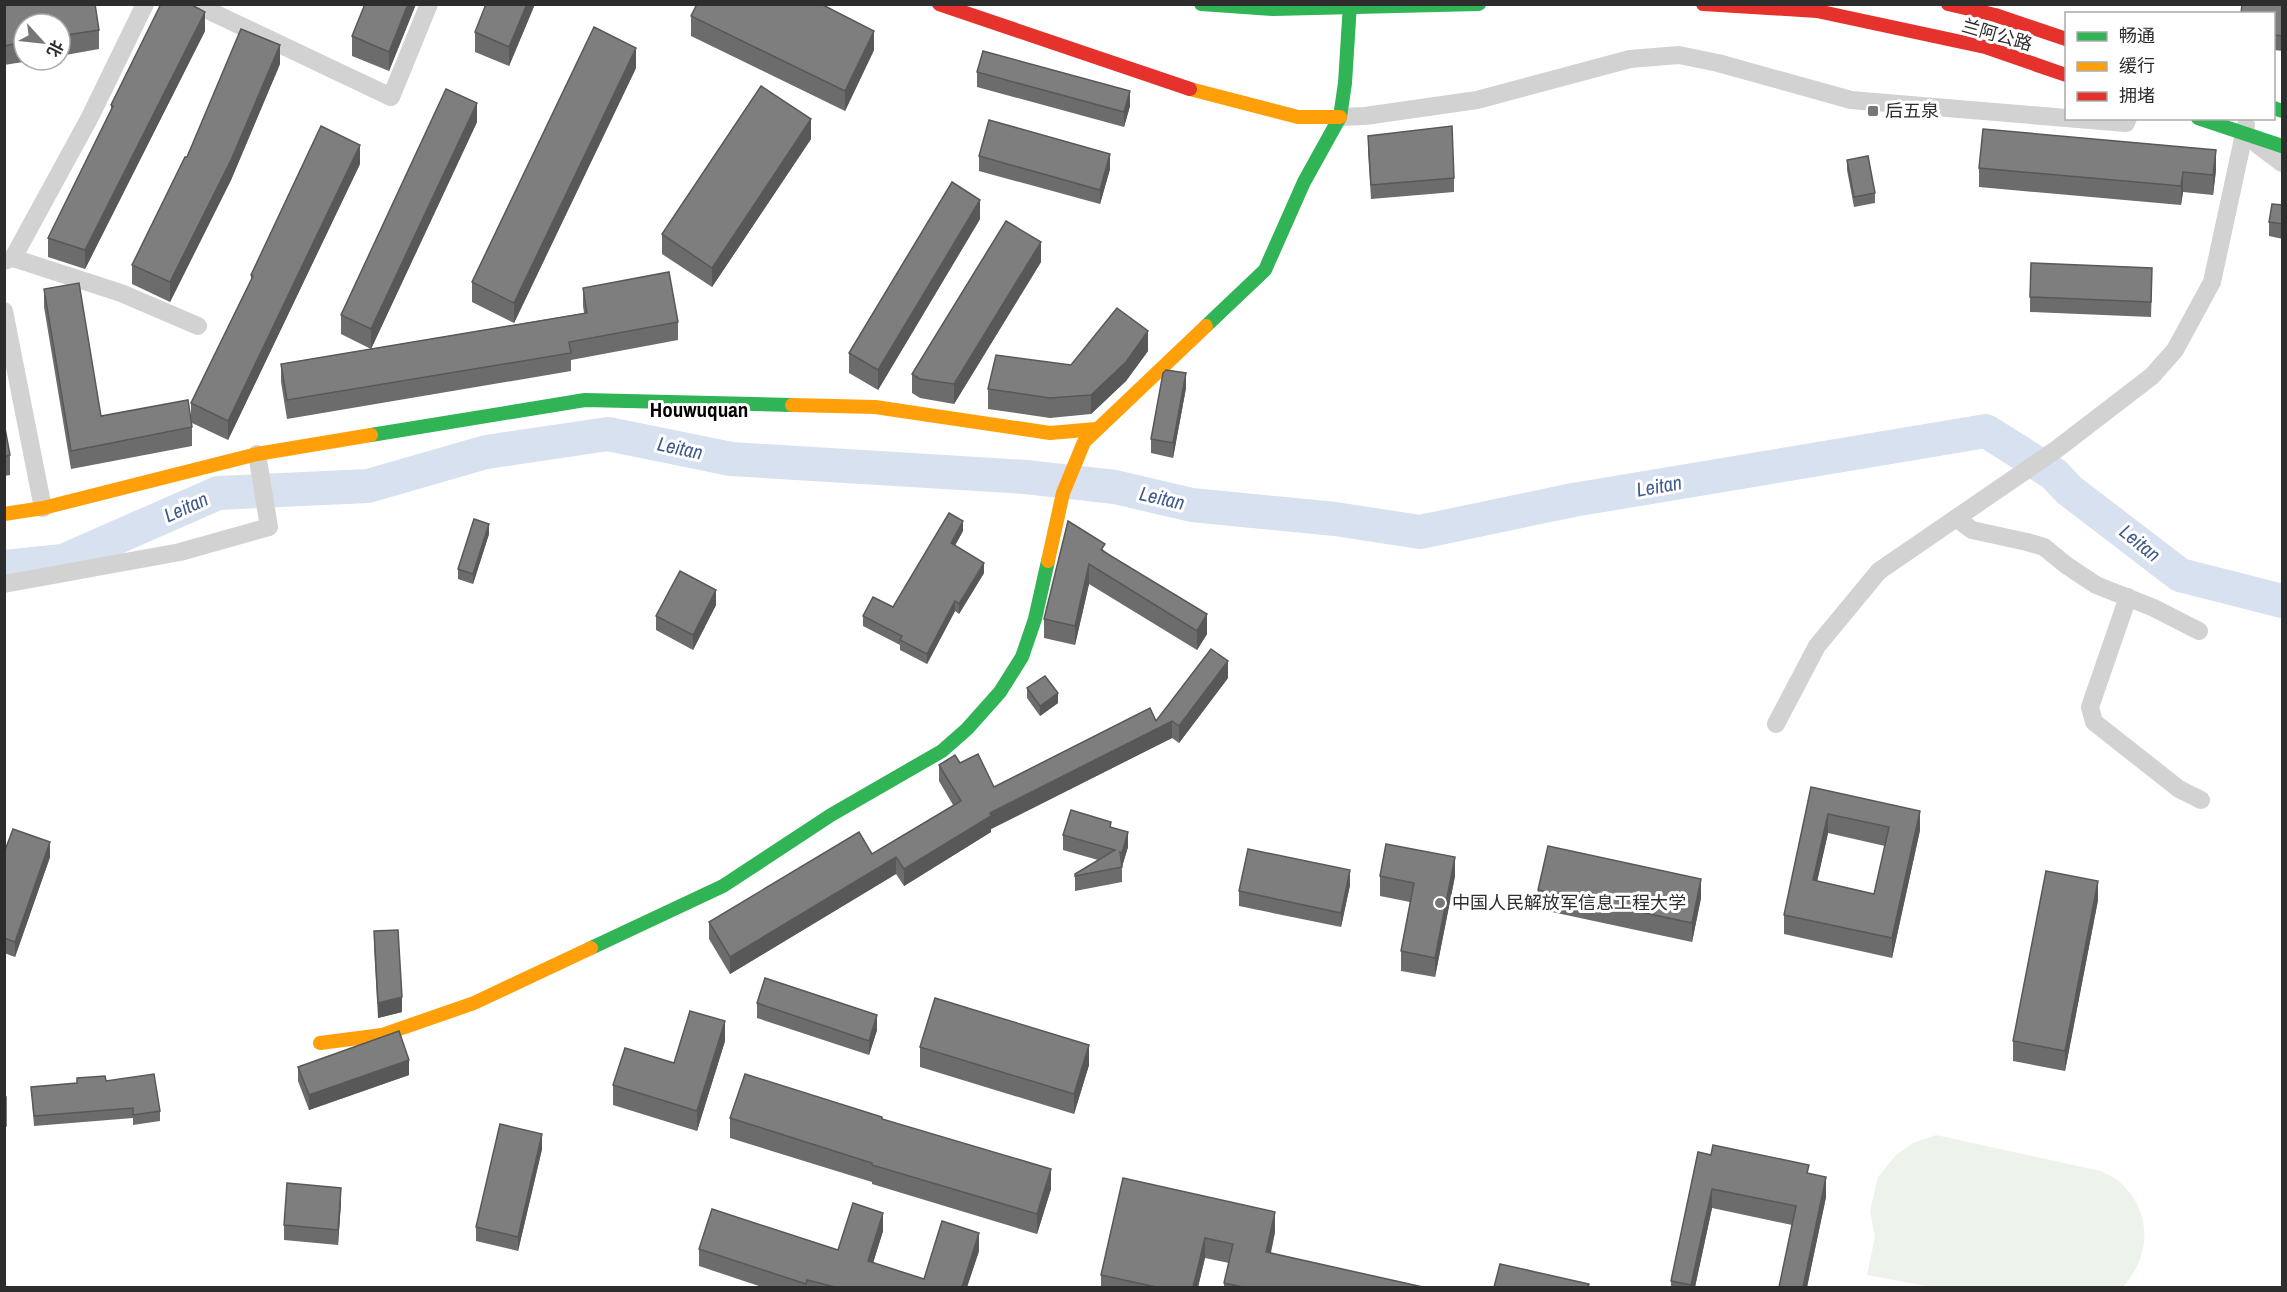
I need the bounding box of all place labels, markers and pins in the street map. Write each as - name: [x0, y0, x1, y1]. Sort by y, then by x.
- place label: 后五泉: [1885, 98, 1939, 123]
- marker: 后五泉: [1866, 104, 1880, 118]
- place label: 中国人民解放军信息工程大学: [1452, 890, 1686, 915]
- marker: 中国人民解放军信息工程大学: [1433, 896, 1447, 910]

